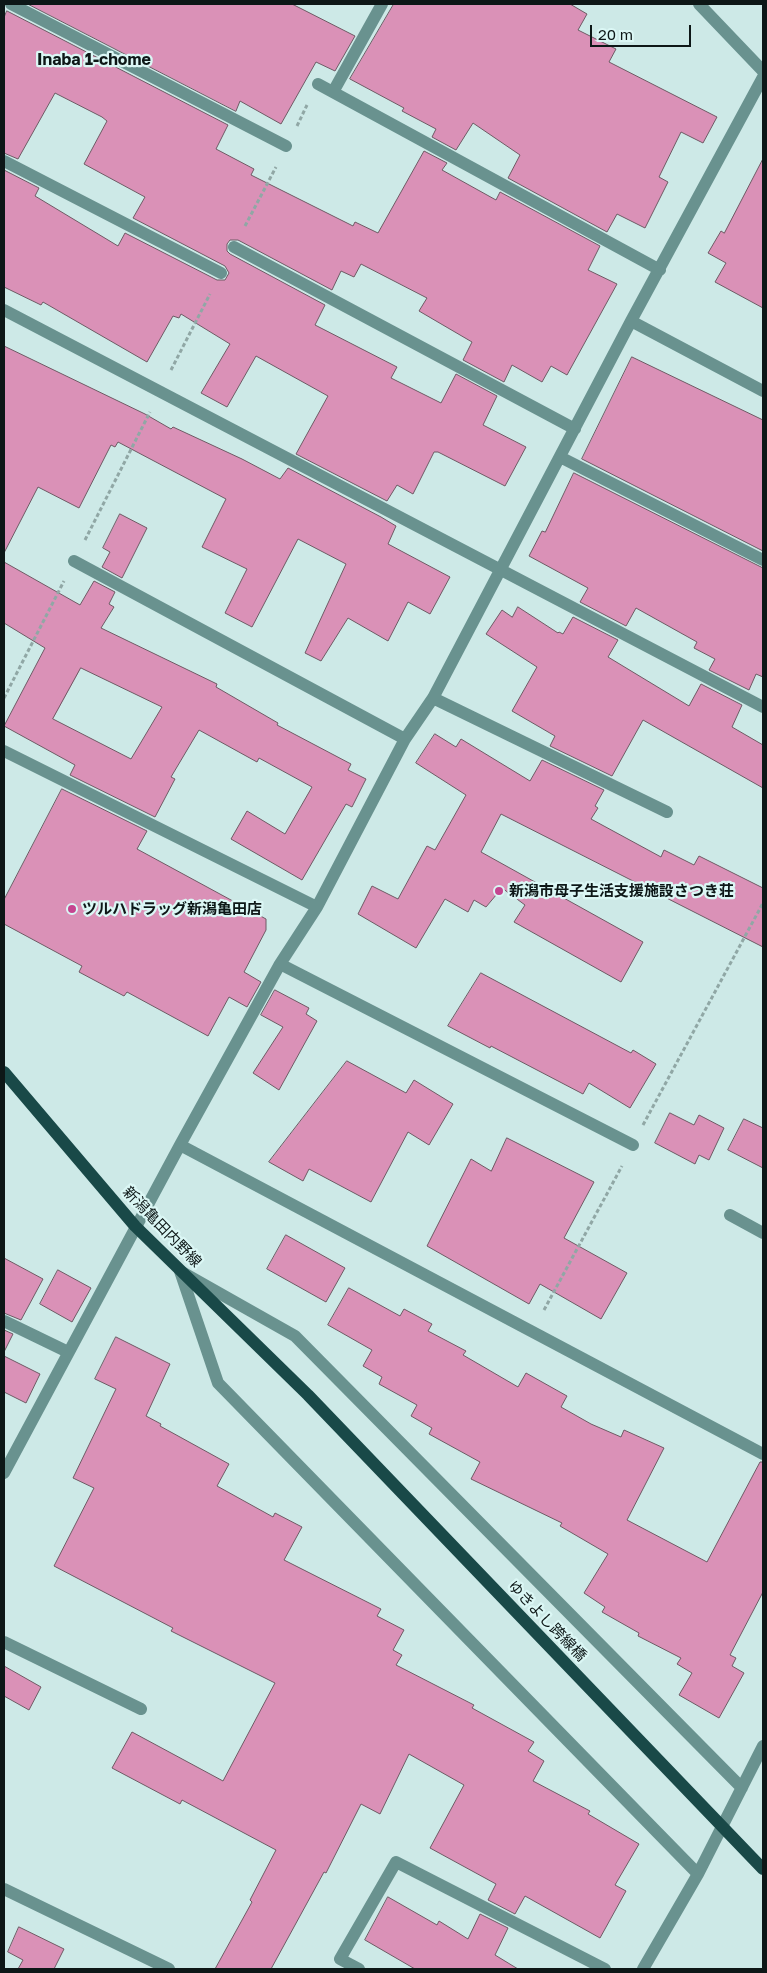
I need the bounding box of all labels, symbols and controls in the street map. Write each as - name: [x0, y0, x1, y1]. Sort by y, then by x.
- scale bar: [592, 15, 693, 47]
- text: 20 m: [598, 25, 633, 43]
- district label: Inaba 1-chome: [37, 50, 151, 70]
- place label: 新潟市母子生活支援施設さつき荘: [509, 882, 734, 900]
- marker: 新潟市母子生活支援施設さつき荘: [493, 885, 505, 897]
- place label: ツルハドラッグ新潟亀田店: [82, 900, 262, 918]
- marker: ツルハドラッグ新潟亀田店: [66, 903, 78, 915]
- street label: 新潟亀田内野線: [119, 1183, 205, 1271]
- street label: ゆきよし跨線橋: [504, 1577, 590, 1665]

